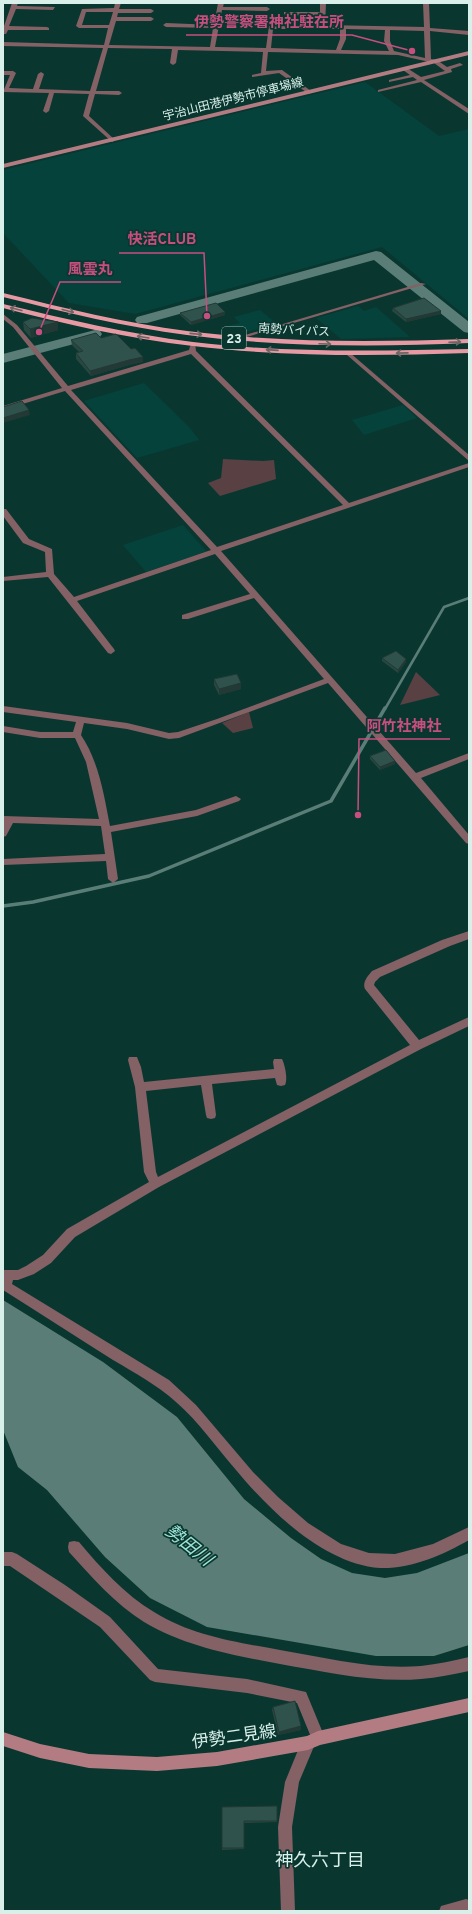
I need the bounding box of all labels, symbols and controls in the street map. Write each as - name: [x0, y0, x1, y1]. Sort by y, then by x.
- callout: 伊勢警察署神社駐在所: [186, 8, 352, 35]
- text: 伊勢警察署神社駐在所: [194, 13, 344, 33]
- street label: 宇治山田港伊勢市停車場線: [161, 75, 305, 125]
- callout: 快活CLUB: [119, 226, 204, 253]
- text: 快活CLUB: [128, 231, 196, 250]
- callout: 風雲丸: [60, 255, 121, 282]
- text: 風雲丸: [67, 261, 113, 280]
- one-way arrow: [10, 305, 23, 313]
- one-way arrow: [61, 307, 74, 315]
- street label: 南勢バイパス: [258, 321, 330, 341]
- road number: 23: [222, 327, 246, 349]
- one-way arrow: [189, 331, 202, 338]
- one-way arrow: [137, 333, 150, 341]
- one-way arrow: [448, 338, 461, 345]
- one-way arrow: [318, 340, 331, 347]
- one-way arrow: [266, 347, 279, 354]
- one-way arrow: [396, 349, 409, 357]
- callout: 阿竹社神社: [359, 712, 450, 739]
- text: 阿竹社神社: [366, 717, 442, 737]
- water label: 勢田川: [160, 1520, 218, 1573]
- street label: 伊勢二見線: [191, 1721, 278, 1755]
- district label: 神久六丁目: [275, 1850, 365, 1873]

